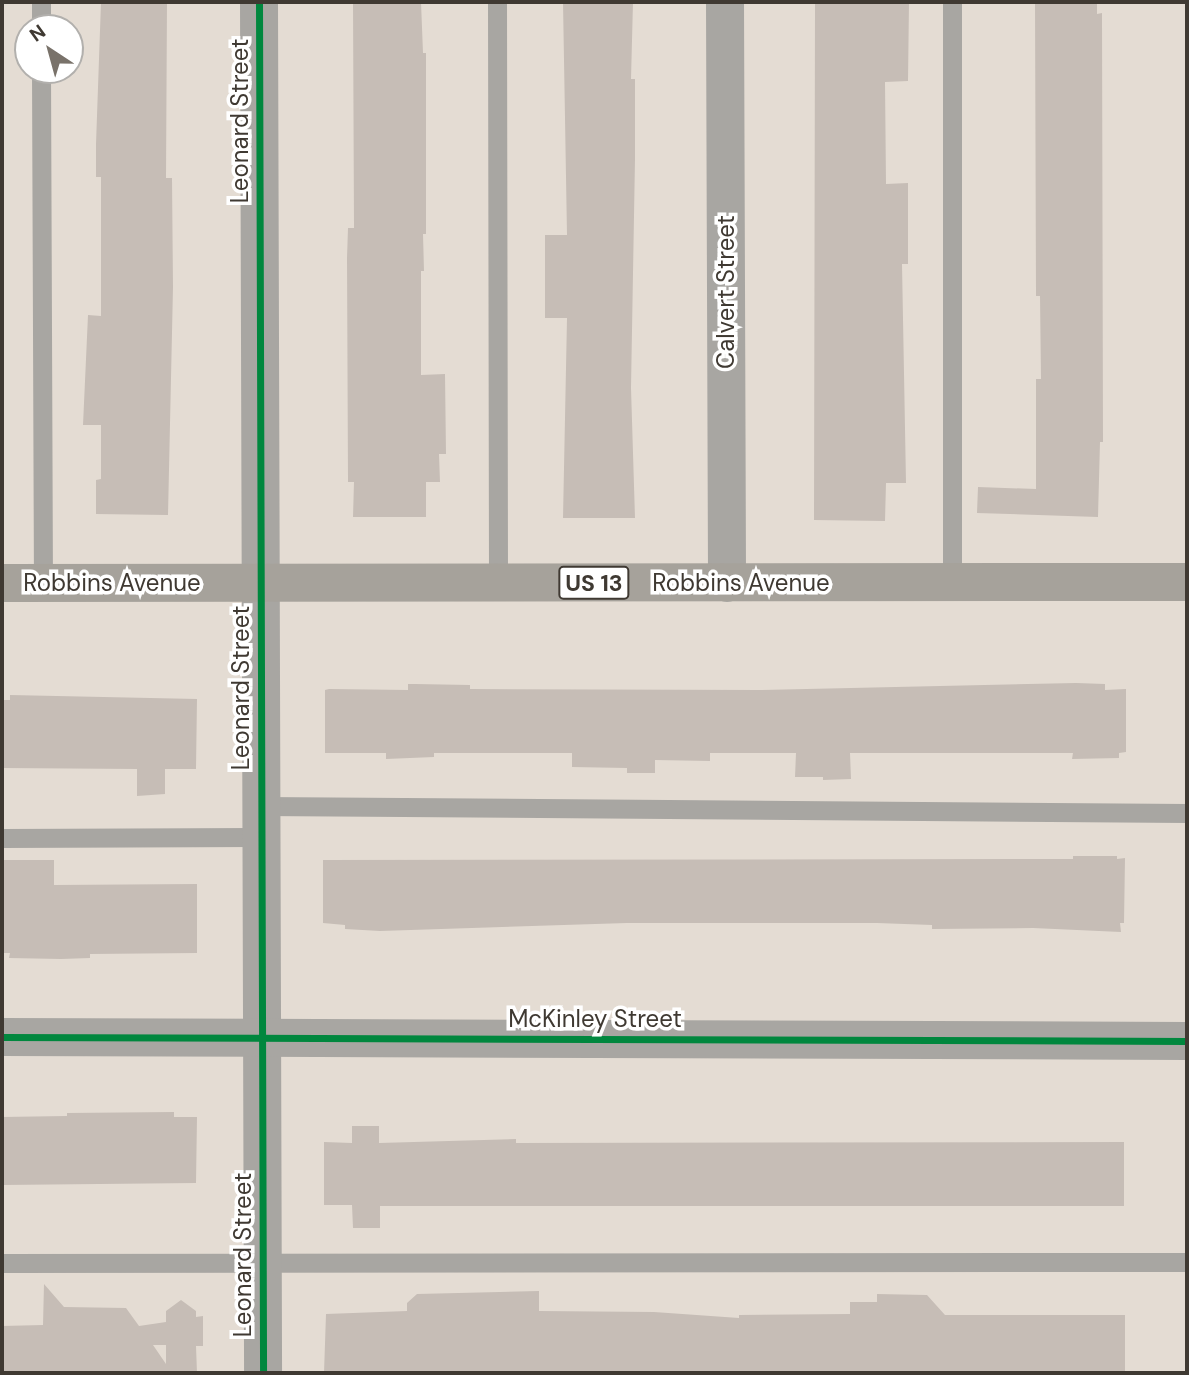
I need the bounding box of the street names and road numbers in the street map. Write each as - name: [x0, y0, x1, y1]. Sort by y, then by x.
- street label: Leonard Street: [226, 39, 254, 203]
- street label: Calvert Street: [712, 215, 740, 369]
- road number: US 13: [557, 564, 631, 603]
- street label: Robbins Avenue: [23, 569, 201, 597]
- street label: Robbins Avenue: [652, 569, 830, 597]
- street label: Leonard Street: [227, 606, 255, 770]
- street label: McKinley Street: [508, 1005, 682, 1033]
- street label: Leonard Street: [229, 1173, 257, 1337]

